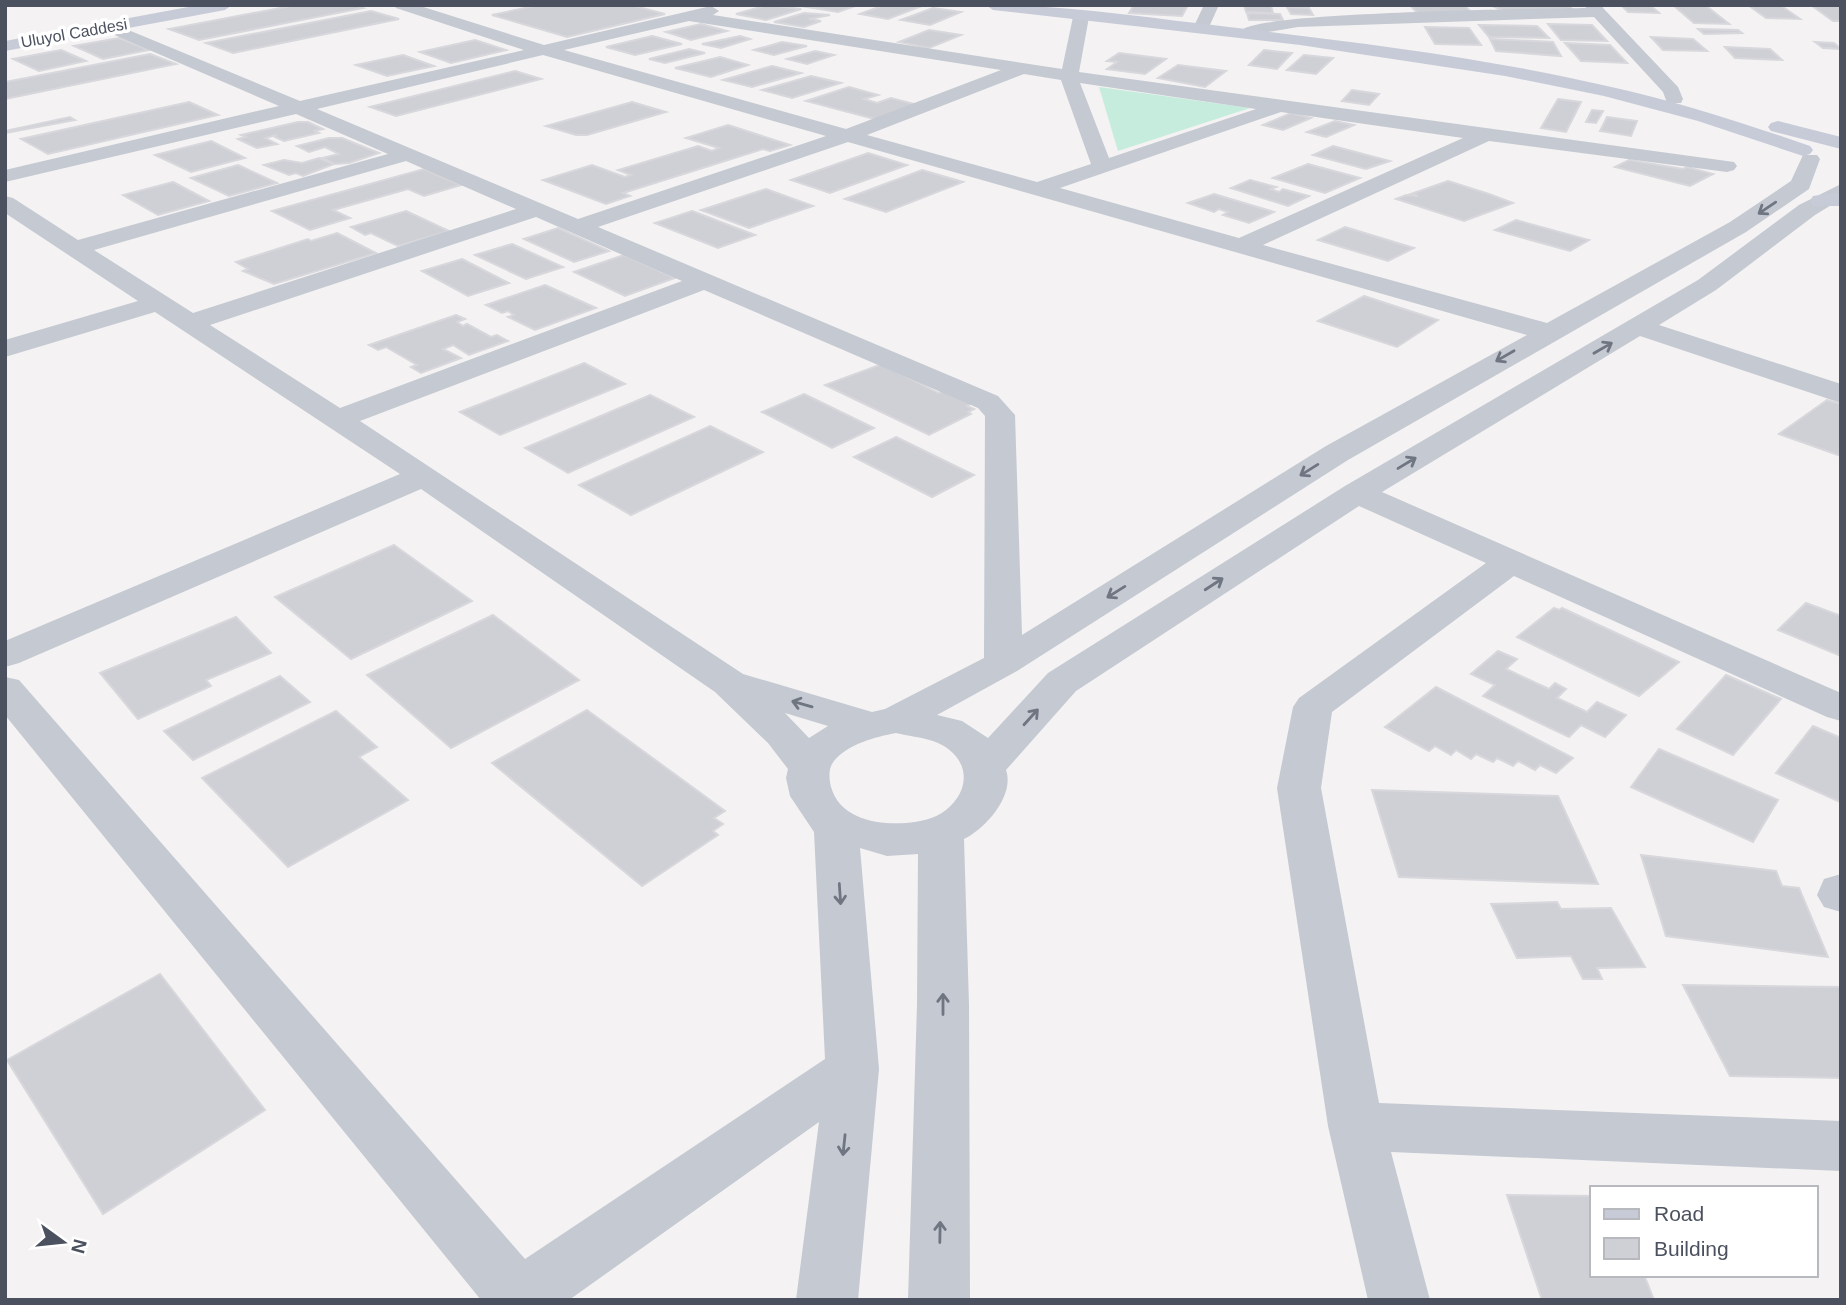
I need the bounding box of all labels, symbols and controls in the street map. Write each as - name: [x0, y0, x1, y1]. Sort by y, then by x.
- street label: Uluyol Caddesi: [20, 15, 128, 51]
- one-way arrow: [1758, 201, 1777, 215]
- one-way arrow: [1592, 341, 1612, 355]
- one-way arrow: [1496, 349, 1516, 363]
- one-way arrow: [1396, 456, 1416, 470]
- one-way arrow: [1299, 464, 1319, 478]
- one-way arrow: [1204, 577, 1224, 591]
- one-way arrow: [1107, 584, 1126, 599]
- one-way arrow: [791, 697, 813, 710]
- one-way arrow: [1022, 709, 1039, 726]
- one-way arrow: [834, 882, 847, 904]
- one-way arrow: [936, 993, 950, 1016]
- one-way arrow: [837, 1133, 850, 1156]
- legend: [1590, 1186, 1818, 1277]
- text: Road: [1654, 1202, 1704, 1225]
- north arrow: [28, 1207, 98, 1277]
- one-way arrow: [933, 1220, 947, 1243]
- text: N: [67, 1237, 91, 1256]
- text: Building: [1654, 1237, 1729, 1260]

